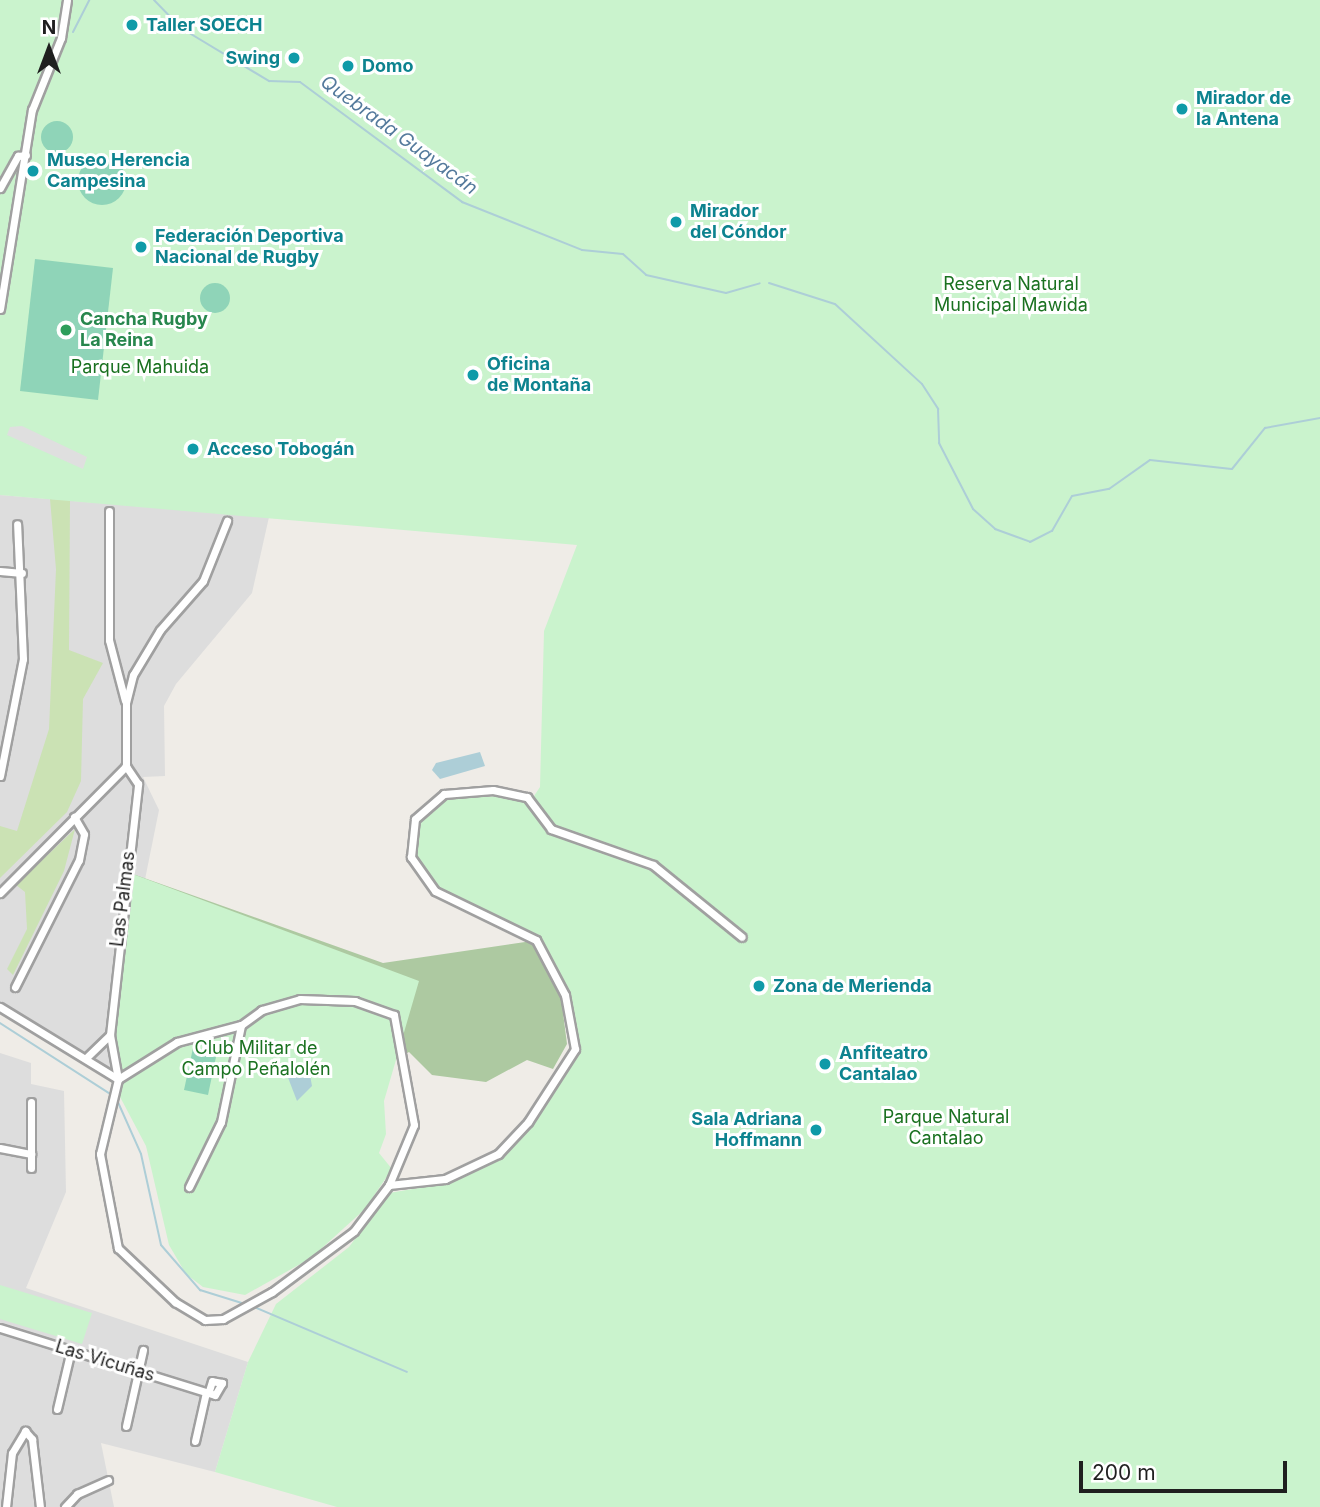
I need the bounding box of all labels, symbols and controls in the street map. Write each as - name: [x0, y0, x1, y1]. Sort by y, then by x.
- north arrow: [14, 14, 84, 84]
- place label: Taller SOECH: [146, 14, 263, 36]
- text: N: [42, 16, 56, 39]
- marker: Taller SOECH: [124, 17, 140, 33]
- place label: Swing: [225, 47, 280, 69]
- marker: Swing: [286, 50, 302, 66]
- place label: Domo: [362, 55, 414, 77]
- marker: Domo: [340, 58, 356, 74]
- water label: Quebrada Guayacán: [316, 70, 482, 200]
- place label: Mirador de la Antena: [1196, 88, 1291, 130]
- marker: Mirador de la Antena: [1174, 101, 1190, 117]
- place label: Museo Herencia Campesina: [47, 150, 190, 192]
- marker: Museo Herencia Campesina: [25, 163, 41, 179]
- place label: Mirador del Cóndor: [690, 201, 786, 244]
- marker: Mirador del Cóndor: [668, 214, 684, 230]
- place label: Federación Deportiva Nacional de Rugby: [155, 226, 344, 268]
- marker: Federación Deportiva Nacional de Rugby: [133, 239, 149, 255]
- park label: Reserva Natural Municipal Mawida: [934, 274, 1088, 316]
- place label: Cancha Rugby La Reina: [80, 309, 208, 352]
- marker: Cancha Rugby La Reina: [58, 322, 74, 338]
- place label: Oficina de Montaña: [487, 354, 591, 396]
- park label: Parque Mahuida: [71, 356, 209, 378]
- marker: Oficina de Montaña: [465, 367, 481, 383]
- place label: Acceso Tobogán: [207, 438, 354, 460]
- marker: Acceso Tobogán: [185, 441, 201, 457]
- street label: Las Palmas: [106, 850, 140, 948]
- place label: Zona de Merienda: [773, 975, 932, 997]
- marker: Zona de Merienda: [751, 978, 767, 994]
- park label: Club Militar de Campo Peñalolén: [181, 1038, 331, 1080]
- place label: Anfiteatro Cantalao: [839, 1043, 928, 1086]
- marker: Anfiteatro Cantalao: [817, 1056, 833, 1072]
- park label: Parque Natural Cantalao: [883, 1107, 1009, 1150]
- place label: Sala Adriana Hoffmann: [691, 1109, 802, 1152]
- marker: Sala Adriana Hoffmann: [808, 1122, 824, 1138]
- street label: Las Vicuñas: [53, 1336, 157, 1386]
- scale bar: [1082, 1448, 1290, 1492]
- text: 200 m: [1092, 1460, 1156, 1485]

